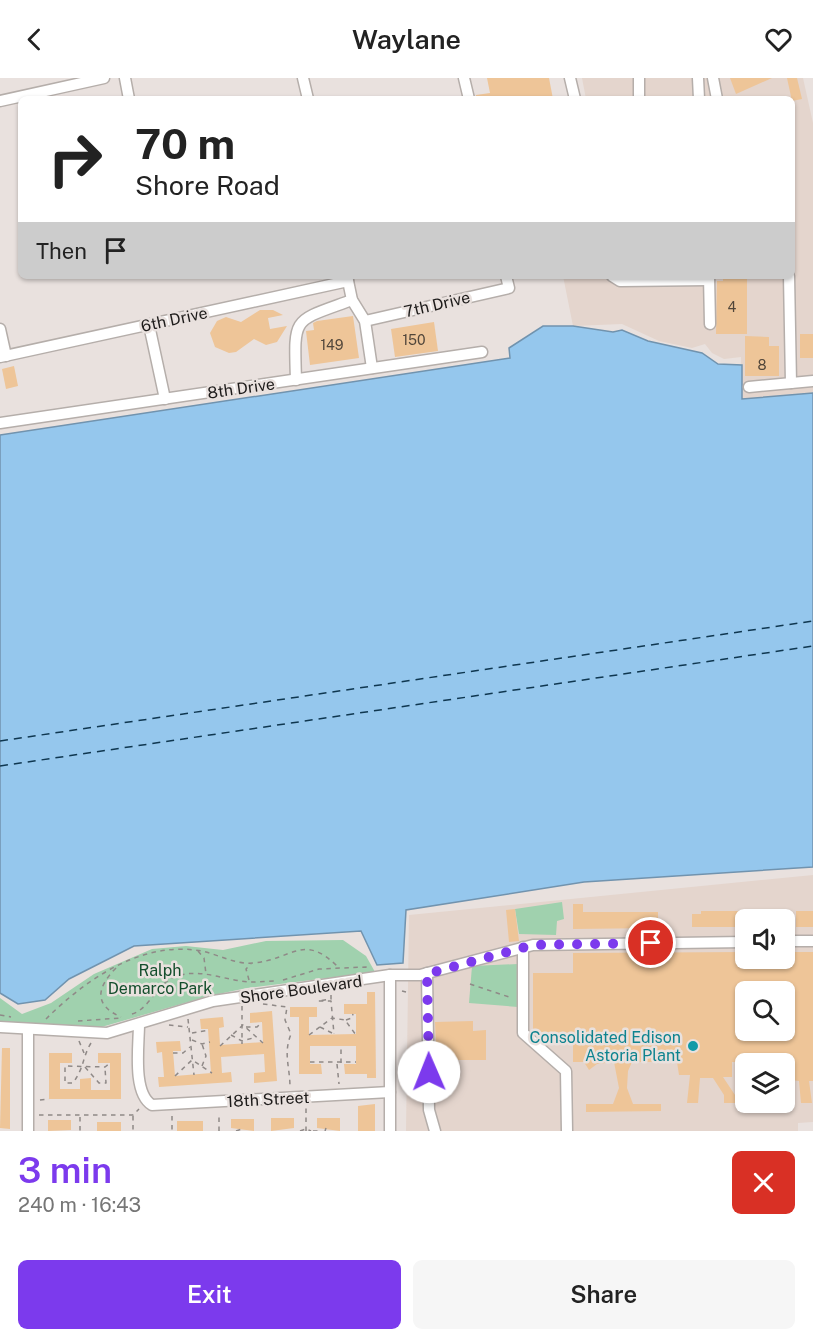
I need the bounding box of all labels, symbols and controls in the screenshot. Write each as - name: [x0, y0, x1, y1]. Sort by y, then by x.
- icon: back: [18, 23, 51, 56]
- text: Waylane: [352, 23, 461, 55]
- icon: heart: [762, 23, 795, 56]
- text: 70 m: [135, 119, 235, 168]
- icon: right: [36, 120, 114, 198]
- text: Shore Road: [135, 169, 280, 201]
- icon: arrive: [99, 234, 132, 267]
- text: Then: [36, 238, 87, 264]
- street label: 7th Drive: [402, 288, 472, 321]
- house number: 4: [728, 299, 737, 315]
- street label: 6th Drive: [139, 303, 209, 336]
- house number: 150: [402, 332, 426, 348]
- house number: 149: [320, 337, 344, 353]
- house number: 8: [757, 357, 767, 373]
- street label: 8th Drive: [206, 374, 276, 403]
- map controls: [735, 909, 795, 1113]
- button: sound: [735, 909, 795, 969]
- pin: [625, 917, 676, 968]
- icon: arrive: [634, 926, 667, 959]
- park label: Ralph Demarco Park: [108, 961, 212, 998]
- street label: Shore Boulevard: [239, 972, 363, 1007]
- button: search: [735, 981, 795, 1041]
- place label: Consolidated Edison Astoria Plant: [530, 1028, 681, 1065]
- marker: Consolidated Edison Astoria Plant: [686, 1039, 700, 1053]
- position arrow: [397, 1040, 461, 1104]
- button: layers: [735, 1053, 795, 1113]
- street label: 18th Street: [226, 1088, 310, 1111]
- text: 3 min: [18, 1149, 112, 1191]
- button: close: [732, 1151, 795, 1214]
- text: 240 m · 16:43: [18, 1193, 141, 1217]
- button: Exit: [18, 1260, 401, 1329]
- button: Share: [413, 1260, 795, 1329]

